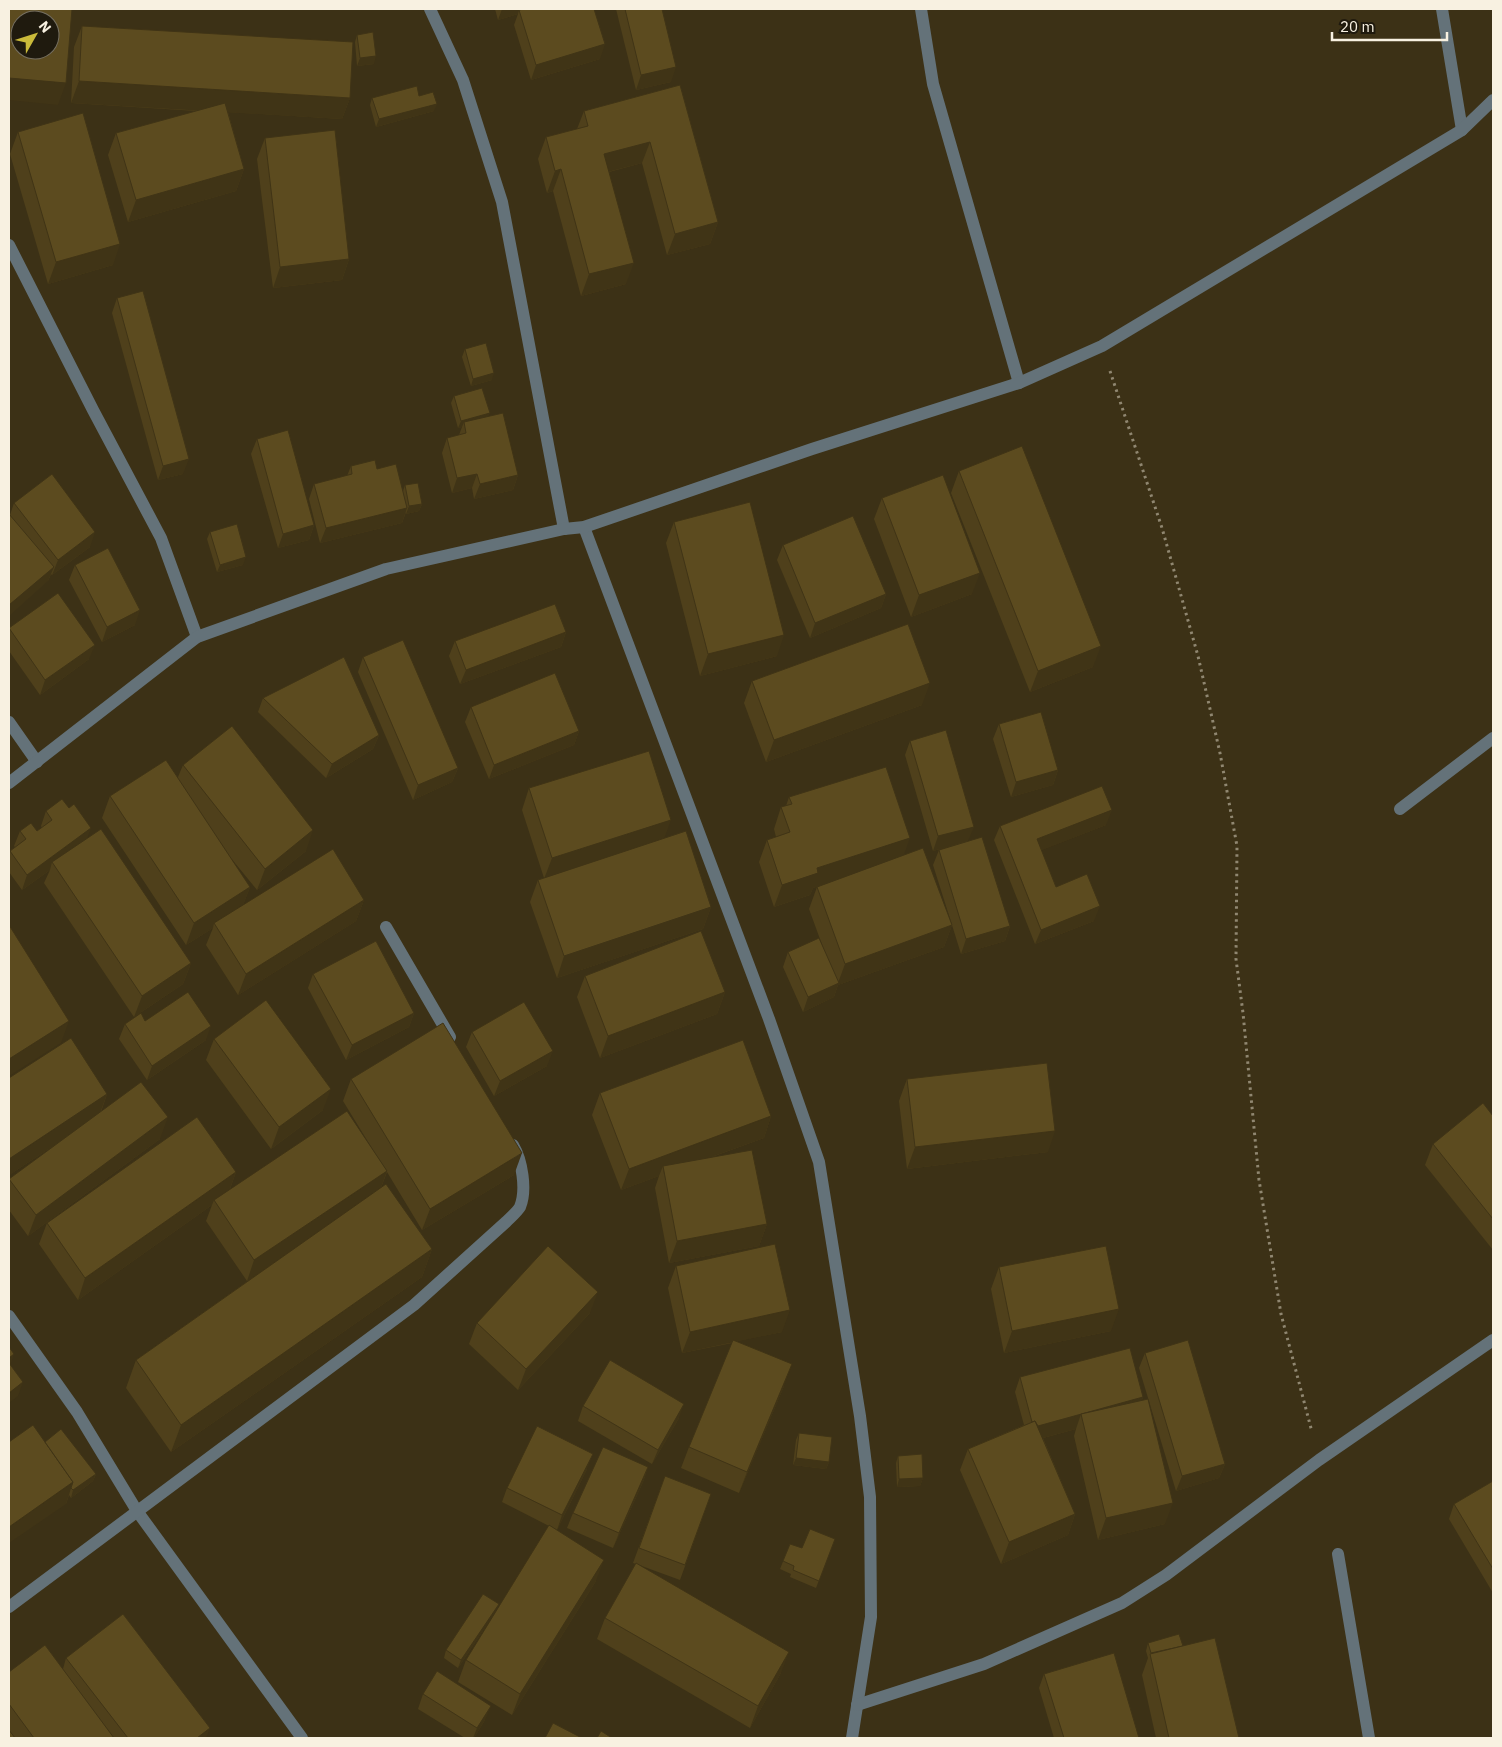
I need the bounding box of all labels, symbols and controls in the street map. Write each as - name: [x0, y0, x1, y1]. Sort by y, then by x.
- north arrow: [10, 10, 60, 60]
- scale bar: [1332, 10, 1447, 42]
- text: N: [35, 17, 55, 36]
- text: 20 m: [1340, 17, 1375, 36]

